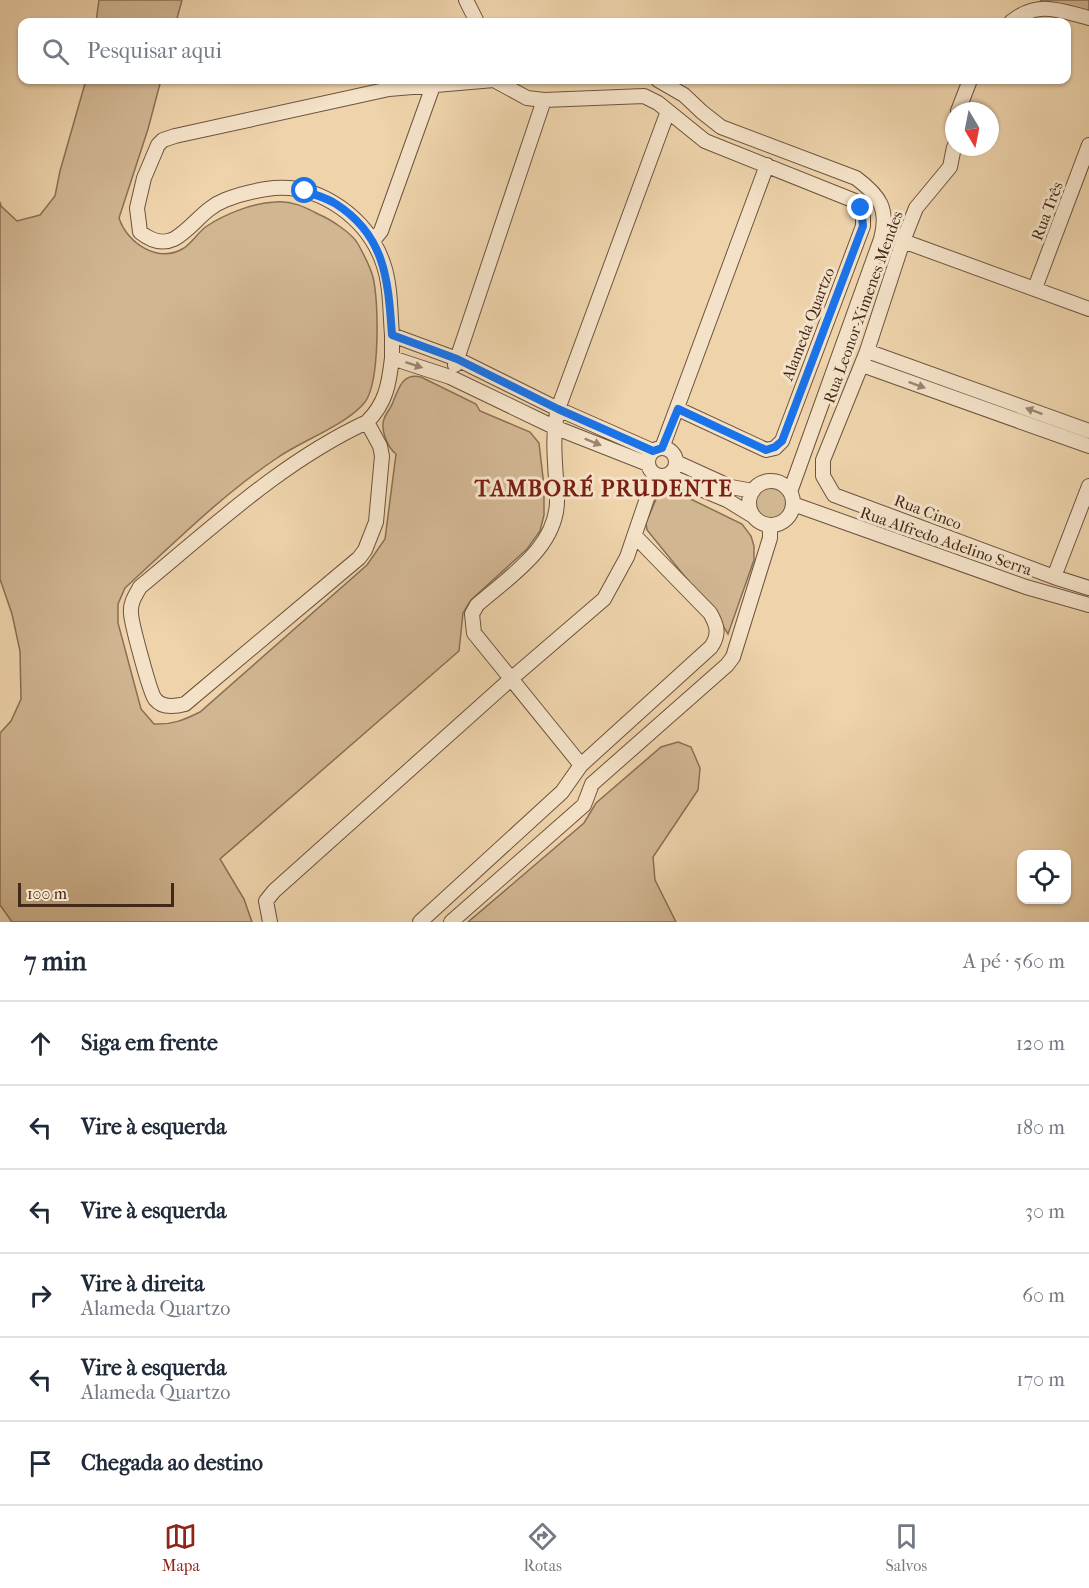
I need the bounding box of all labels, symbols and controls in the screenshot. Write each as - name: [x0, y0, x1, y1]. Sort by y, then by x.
- search box: [18, 18, 1071, 84]
- icon: search: [39, 35, 72, 68]
- text: Pesquisar aqui: [87, 38, 222, 64]
- north arrow: [945, 102, 999, 156]
- route start: [291, 177, 317, 203]
- street label: Rua Três: [1027, 179, 1067, 243]
- route end: [847, 194, 873, 220]
- street label: Rua Leonor Ximenes Mendes: [819, 208, 907, 406]
- street label: Alameda Quartzo: [777, 265, 838, 384]
- one-way arrow: [405, 361, 423, 371]
- one-way arrow: [908, 380, 926, 390]
- one-way arrow: [1025, 406, 1043, 416]
- one-way arrow: [584, 438, 602, 447]
- district label: TAMBORÉ PRUDENTE: [474, 474, 733, 502]
- street label: Rua Cinco: [891, 490, 965, 534]
- street label: Rua Alfredo Adelino Serra: [858, 503, 1035, 580]
- map controls: [1017, 850, 1071, 904]
- button: locate: [1017, 850, 1071, 904]
- scale bar: [18, 880, 174, 908]
- text: 100 m: [27, 884, 67, 903]
- text: 7 min: [24, 946, 87, 977]
- text: A pé · 560 m: [963, 950, 1065, 973]
- icon: ahead: [24, 1027, 57, 1060]
- text: Siga em frente: [81, 1030, 218, 1056]
- text: 120 m: [1016, 1032, 1065, 1055]
- icon: left: [24, 1111, 57, 1144]
- text: Vire à esquerda: [81, 1114, 226, 1140]
- text: 180 m: [1016, 1116, 1065, 1139]
- icon: left: [24, 1195, 57, 1228]
- text: Vire à esquerda: [81, 1198, 226, 1224]
- text: 30 m: [1025, 1200, 1065, 1223]
- text: Vire à direita: [81, 1271, 204, 1297]
- icon: right: [24, 1279, 57, 1312]
- text: 60 m: [1022, 1284, 1065, 1307]
- text: Alameda Quartzo: [81, 1297, 230, 1320]
- text: Vire à esquerda: [81, 1355, 226, 1381]
- icon: left: [24, 1363, 57, 1396]
- text: 170 m: [1016, 1368, 1065, 1391]
- text: Alameda Quartzo: [81, 1381, 230, 1404]
- icon: arrive: [24, 1447, 57, 1480]
- text: Chegada ao destino: [81, 1450, 263, 1476]
- tab: Mapa: [162, 1520, 200, 1575]
- tab: Rotas: [524, 1520, 562, 1575]
- tab: Salvos: [886, 1520, 927, 1575]

